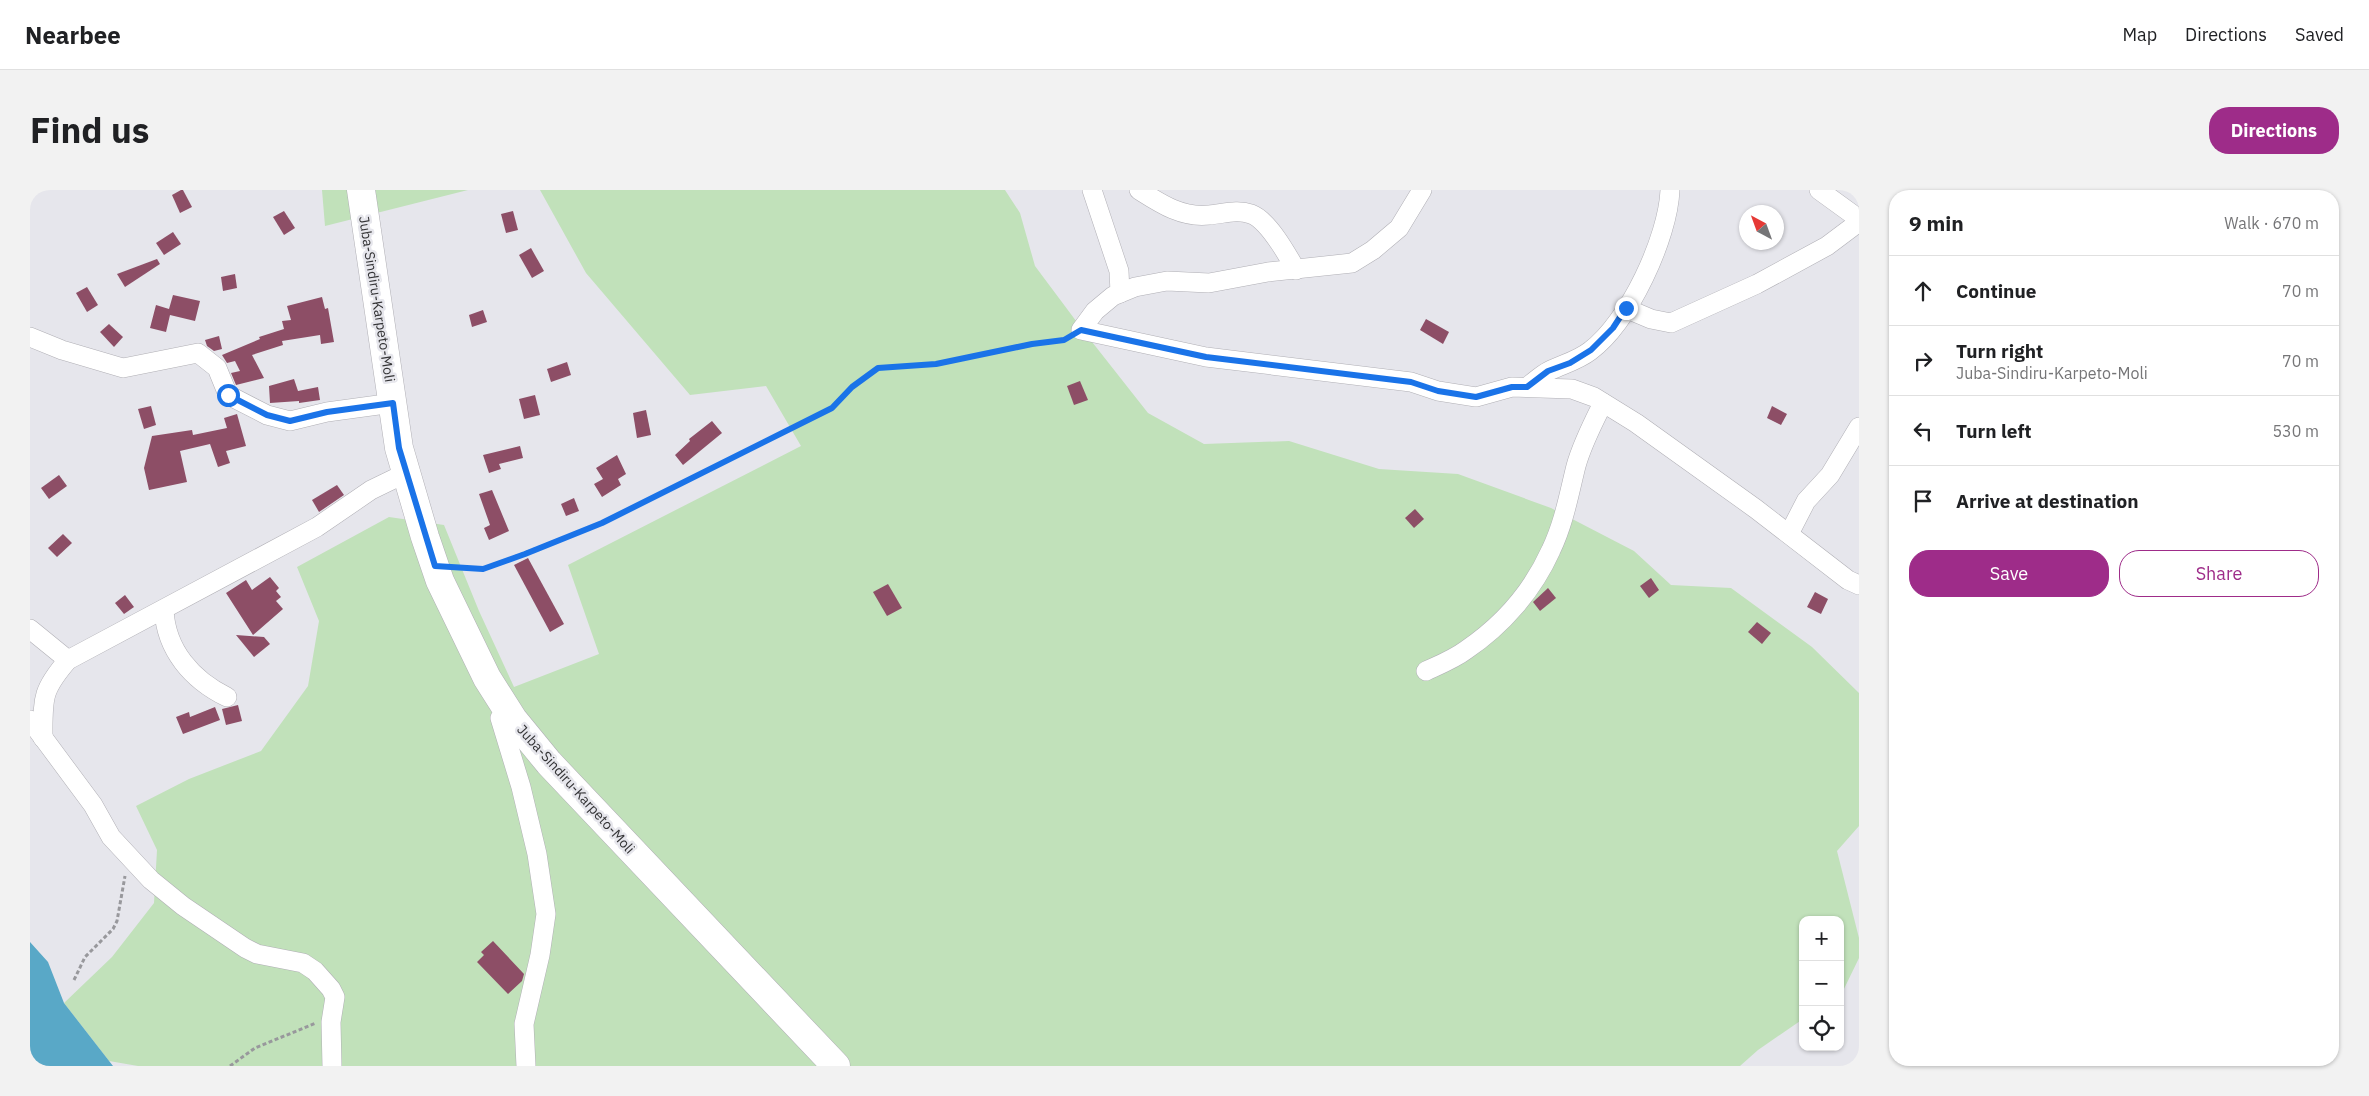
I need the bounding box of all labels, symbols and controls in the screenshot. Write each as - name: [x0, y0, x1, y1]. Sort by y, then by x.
- text: Nearbee: [25, 19, 121, 51]
- text: Map: [2122, 23, 2157, 46]
- text: Directions: [2185, 23, 2267, 46]
- text: Saved: [2295, 23, 2344, 46]
- text: Find us: [30, 107, 149, 153]
- button: Directions: [2209, 107, 2339, 154]
- north arrow: [1739, 205, 1784, 250]
- text: 9 min: [1909, 209, 1964, 237]
- text: Walk · 670 m: [2224, 213, 2319, 233]
- street label: Juba-Sindiru-Karpeto-Moli: [355, 215, 399, 383]
- icon: ahead: [1909, 277, 1937, 305]
- text: Continue: [1956, 279, 2036, 303]
- text: 70 m: [2282, 281, 2319, 301]
- route end: [1615, 297, 1638, 320]
- text: Turn right: [1956, 339, 2043, 363]
- icon: right: [1909, 347, 1937, 375]
- text: 70 m: [2282, 351, 2319, 371]
- text: Juba-Sindiru-Karpeto-Moli: [1956, 363, 2148, 383]
- route start: [217, 384, 240, 407]
- icon: left: [1909, 417, 1937, 445]
- text: Turn left: [1956, 419, 2032, 443]
- text: 530 m: [2272, 421, 2319, 441]
- icon: arrive: [1909, 487, 1937, 515]
- text: Arrive at destination: [1956, 489, 2139, 513]
- button: Save: [1909, 550, 2109, 597]
- button: Share: [2119, 550, 2319, 597]
- street label: Juba-Sindiru-Karpeto-Moli: [513, 721, 639, 857]
- map controls: [1799, 916, 1844, 1051]
- button: +: [1799, 916, 1844, 961]
- button: −: [1799, 961, 1844, 1006]
- button: locate: [1799, 1006, 1844, 1051]

